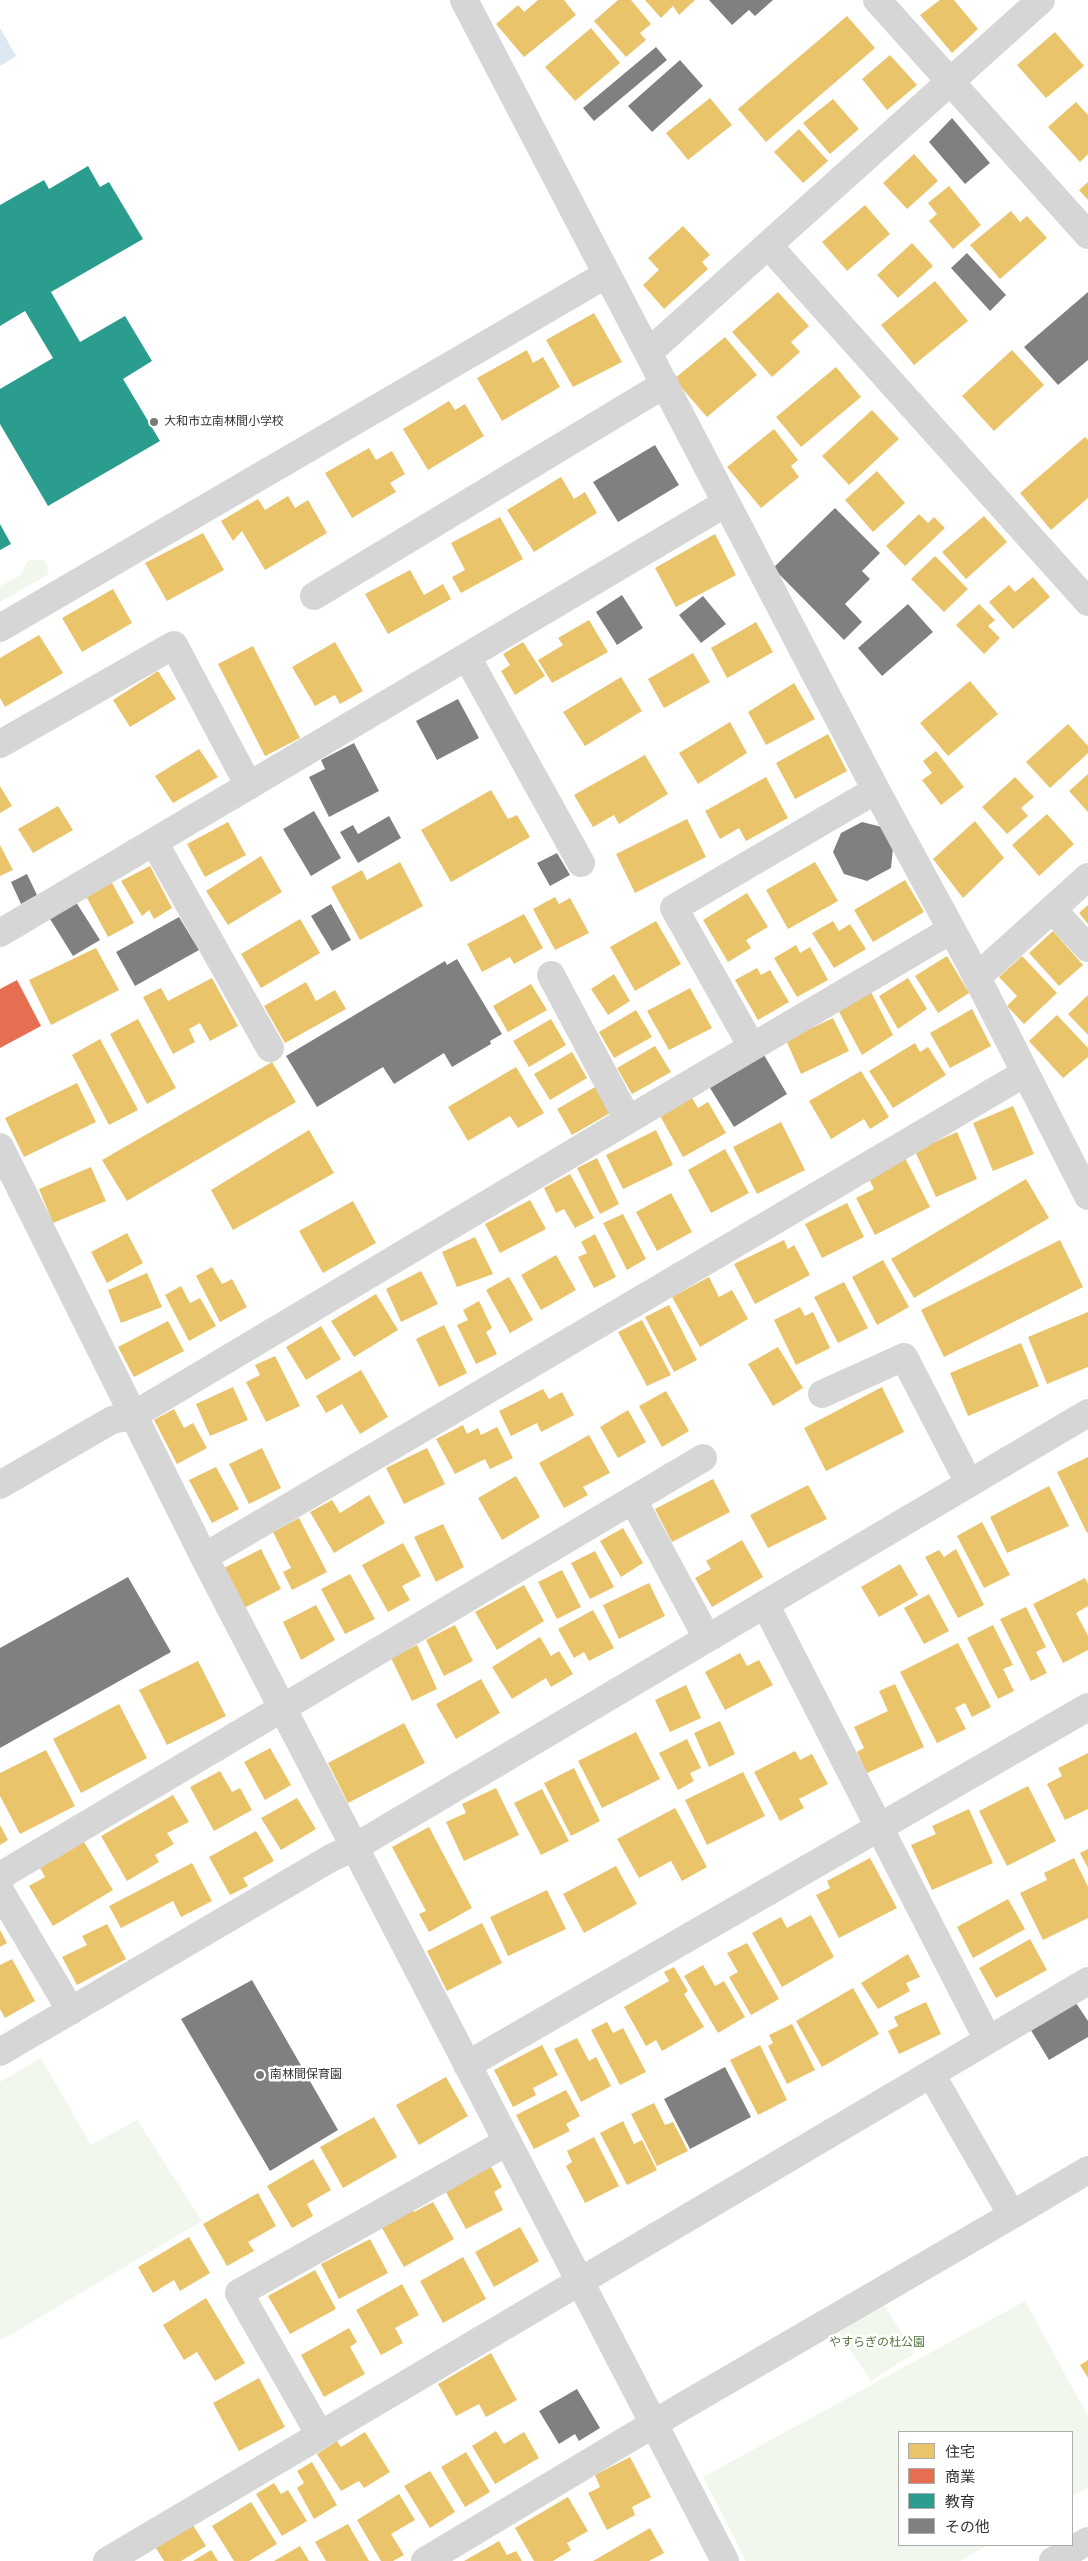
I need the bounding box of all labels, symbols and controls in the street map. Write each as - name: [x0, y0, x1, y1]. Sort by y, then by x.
- place label: 大和市立南林間小学校: [164, 415, 284, 429]
- marker: 大和市立南林間小学校: [148, 416, 160, 428]
- place label: 南林間保育園: [270, 2068, 342, 2082]
- marker: 南林間保育園: [254, 2069, 266, 2081]
- park label: やすらぎの杜公園: [829, 2336, 925, 2350]
- legend: [898, 2431, 1073, 2546]
- text: 住宅: [945, 2441, 975, 2461]
- text: 商業: [945, 2466, 975, 2486]
- text: 教育: [945, 2491, 975, 2511]
- text: その他: [945, 2516, 990, 2536]

